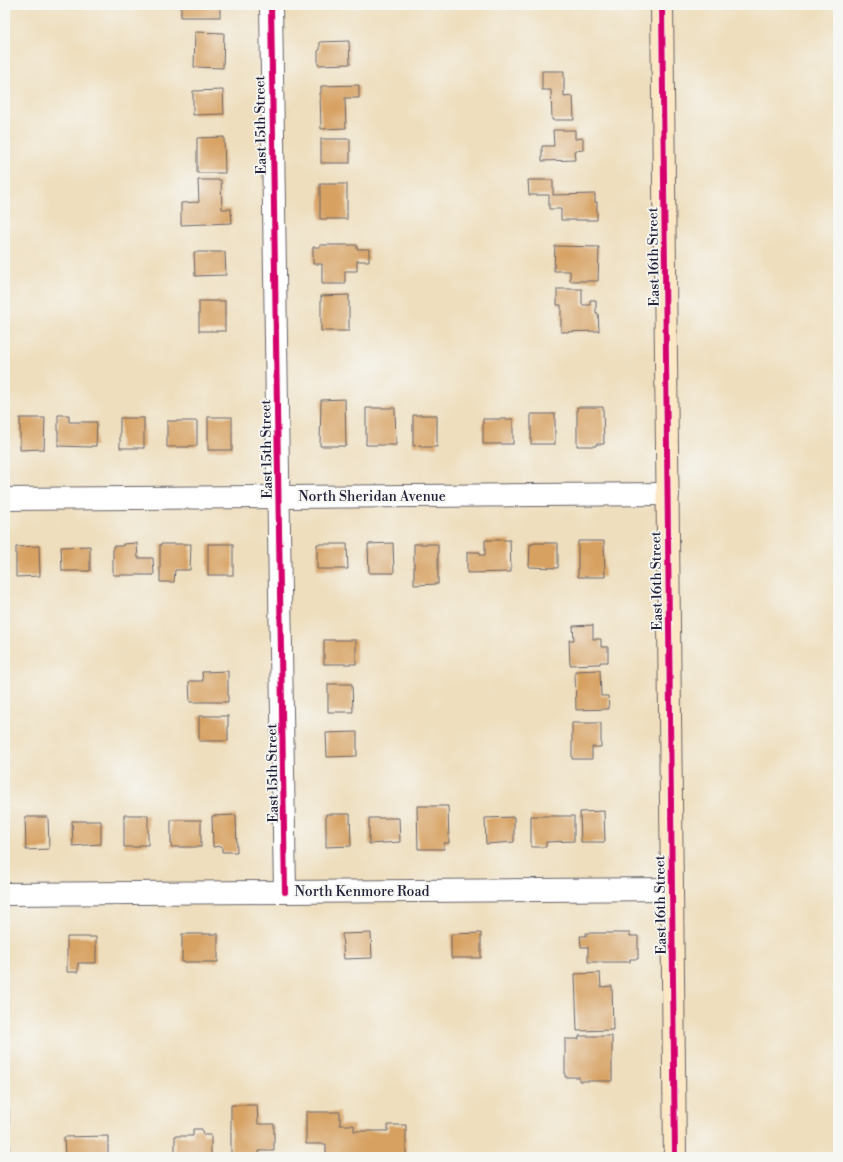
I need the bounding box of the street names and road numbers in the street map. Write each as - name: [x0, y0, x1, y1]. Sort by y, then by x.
- street label: East 15th Street: [251, 75, 271, 175]
- street label: East 16th Street: [644, 207, 664, 307]
- street label: East 15th Street: [257, 399, 277, 499]
- street label: North Sheridan Avenue: [298, 488, 446, 506]
- street label: East 16th Street: [647, 531, 667, 631]
- street label: East 15th Street: [263, 723, 283, 823]
- street label: East 16th Street: [651, 855, 671, 955]
- street label: North Kenmore Road: [295, 883, 430, 901]

